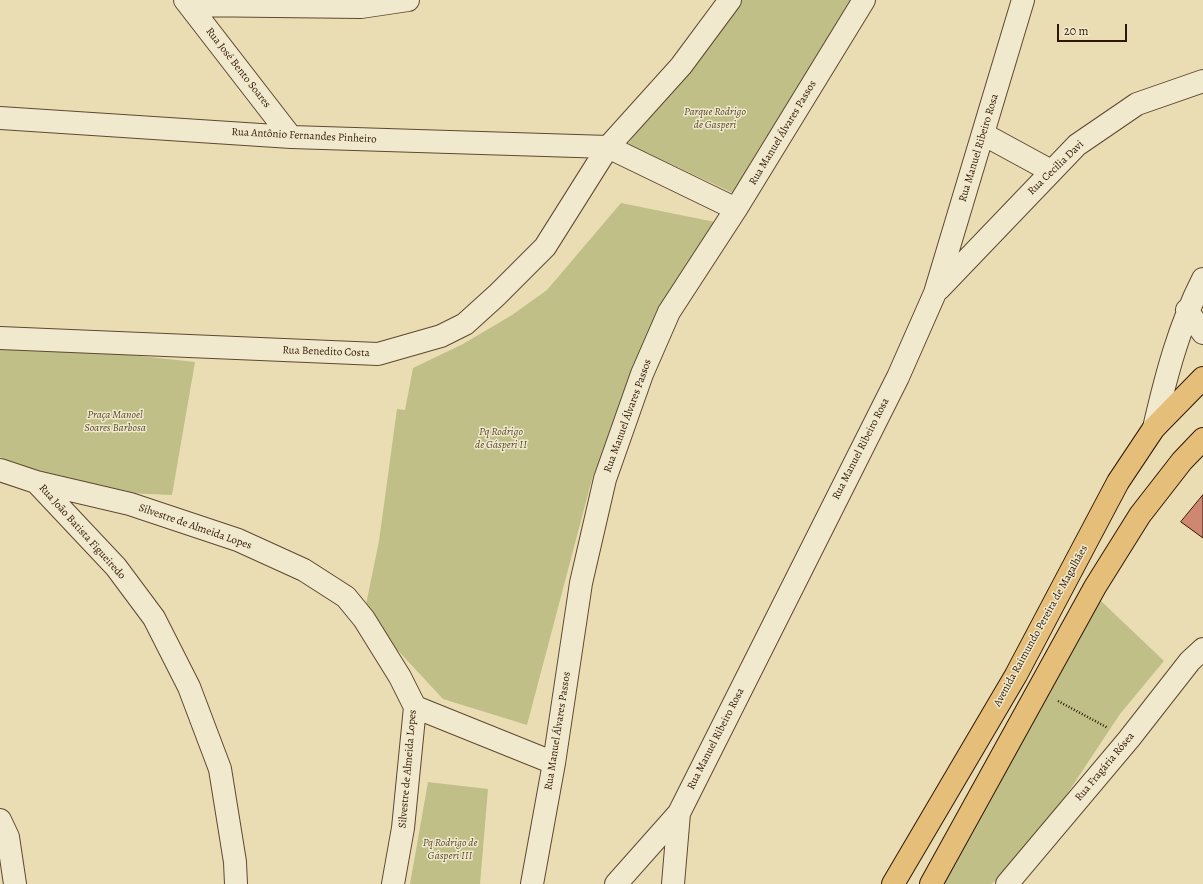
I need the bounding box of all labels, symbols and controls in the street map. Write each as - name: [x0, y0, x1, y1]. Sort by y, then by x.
- scale bar: [1059, 16, 1129, 42]
- text: 20 m: [1064, 23, 1088, 39]
- street label: Rua José Bento Soares: [203, 25, 273, 111]
- street label: Rua Manuel Álvares Passos: [746, 78, 820, 188]
- street label: Rua Manuel Ribeiro Rosa: [956, 92, 1002, 204]
- park label: Parque Rodrigo de Gasperi: [684, 105, 746, 131]
- street label: Rua Antônio Fernandes Pinheiro: [231, 126, 377, 146]
- street label: Rua Cecilia Davi: [1025, 138, 1087, 198]
- street label: Rua Benedito Costa: [282, 344, 370, 360]
- street label: Rua Manuel Álvares Passos: [601, 357, 655, 475]
- street label: Rua Manuel Ribeiro Rosa: [830, 396, 892, 502]
- park label: Praça Manoel Soares Barbosa: [84, 408, 146, 434]
- park label: Pq Rodrigo de Gásperi II: [475, 425, 527, 451]
- street label: Rua João Batista Figueiredo: [36, 482, 128, 582]
- street label: Silvestre de Almeida Lopes: [137, 501, 253, 553]
- street label: Avenida Raimundo Pereira de Magalhães: [991, 543, 1091, 709]
- street label: Rua Manuel Álvares Passos: [542, 671, 574, 791]
- street label: Rua Manuel Ribeiro Rosa: [685, 686, 747, 792]
- street label: Silvestre de Almeida Lopes: [396, 709, 420, 829]
- street label: Rua Fragária Rósea: [1072, 730, 1138, 804]
- park label: Pq Rodrigo de Gásperi III: [423, 836, 477, 862]

